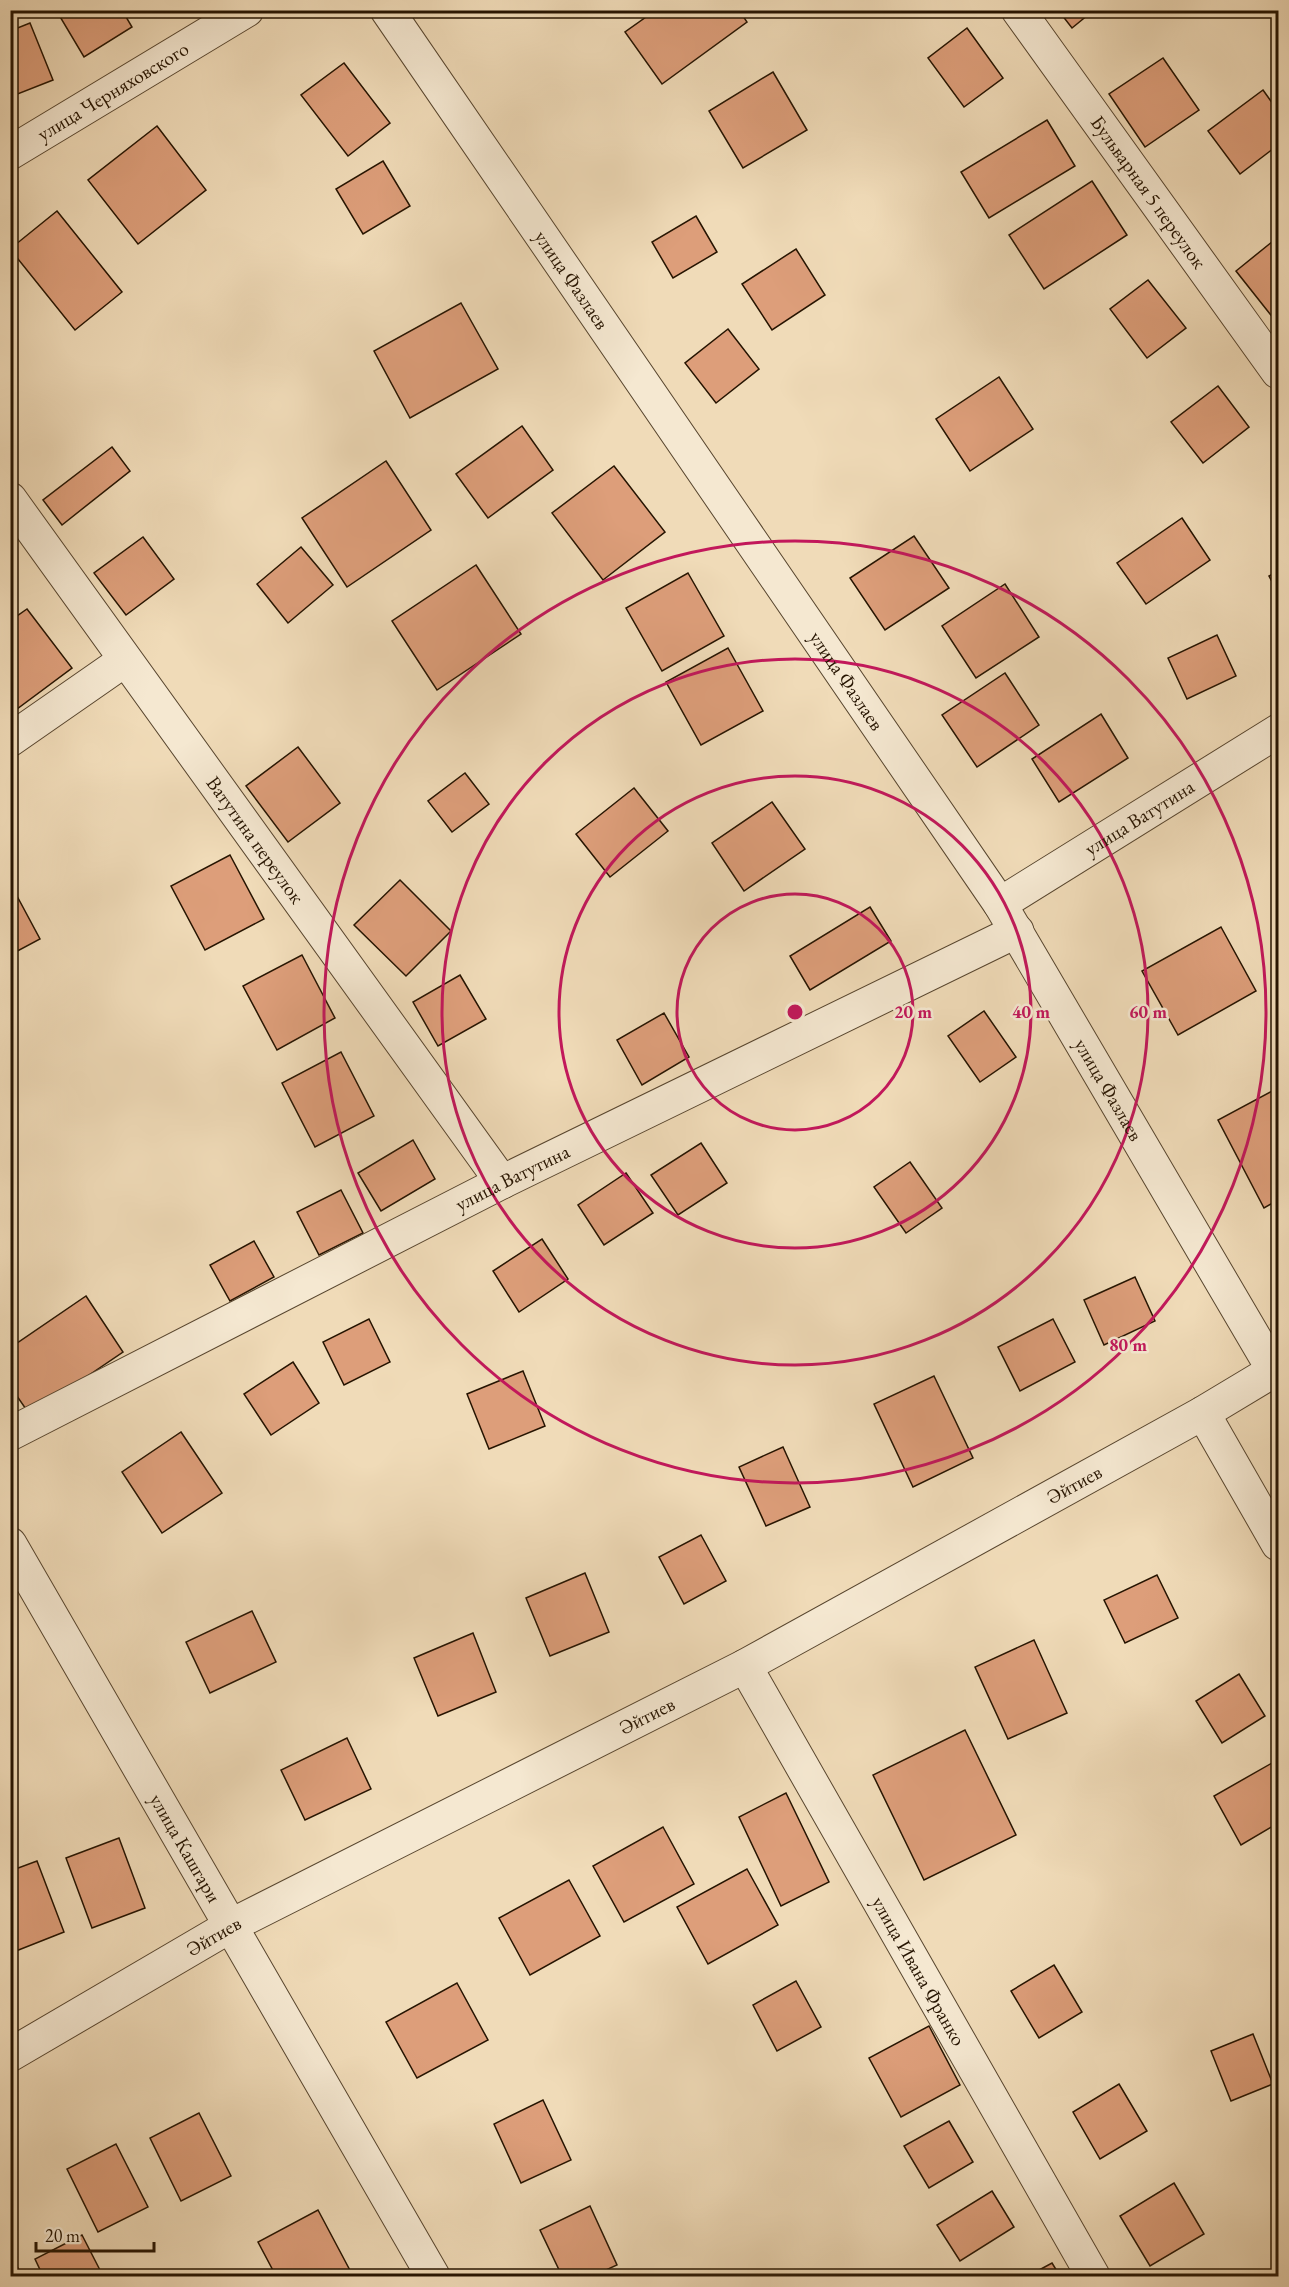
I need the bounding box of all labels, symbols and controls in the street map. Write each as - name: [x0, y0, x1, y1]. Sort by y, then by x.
- street label: улица Черняховского: [32, 35, 193, 147]
- street label: Бульварная 5 переулок: [1085, 110, 1213, 274]
- street label: улица Фазлаев: [529, 225, 615, 334]
- street label: улица Фазлаев: [804, 626, 890, 735]
- street label: Ватутина переулок: [201, 771, 311, 909]
- street label: улица Ватутина: [1079, 773, 1199, 861]
- text: 20 m: [894, 1000, 932, 1023]
- text: 40 m: [1012, 1000, 1050, 1023]
- text: 60 m: [1129, 1000, 1167, 1023]
- centre of rings: [785, 1002, 805, 1022]
- street label: улица Фазлаев: [1068, 1033, 1149, 1146]
- street label: улица Ватутина: [451, 1138, 574, 1217]
- text: 80 m: [1109, 1333, 1147, 1356]
- street label: Әйтиев: [1042, 1459, 1106, 1510]
- street label: Әйтиев: [615, 1691, 679, 1740]
- street label: улица Кашгари: [144, 1789, 228, 1908]
- street label: улица Ивана Франко: [866, 1891, 972, 2051]
- street label: Әйтиев: [182, 1910, 245, 1962]
- scale bar: [36, 2215, 154, 2253]
- text: 20 m: [45, 2224, 80, 2247]

